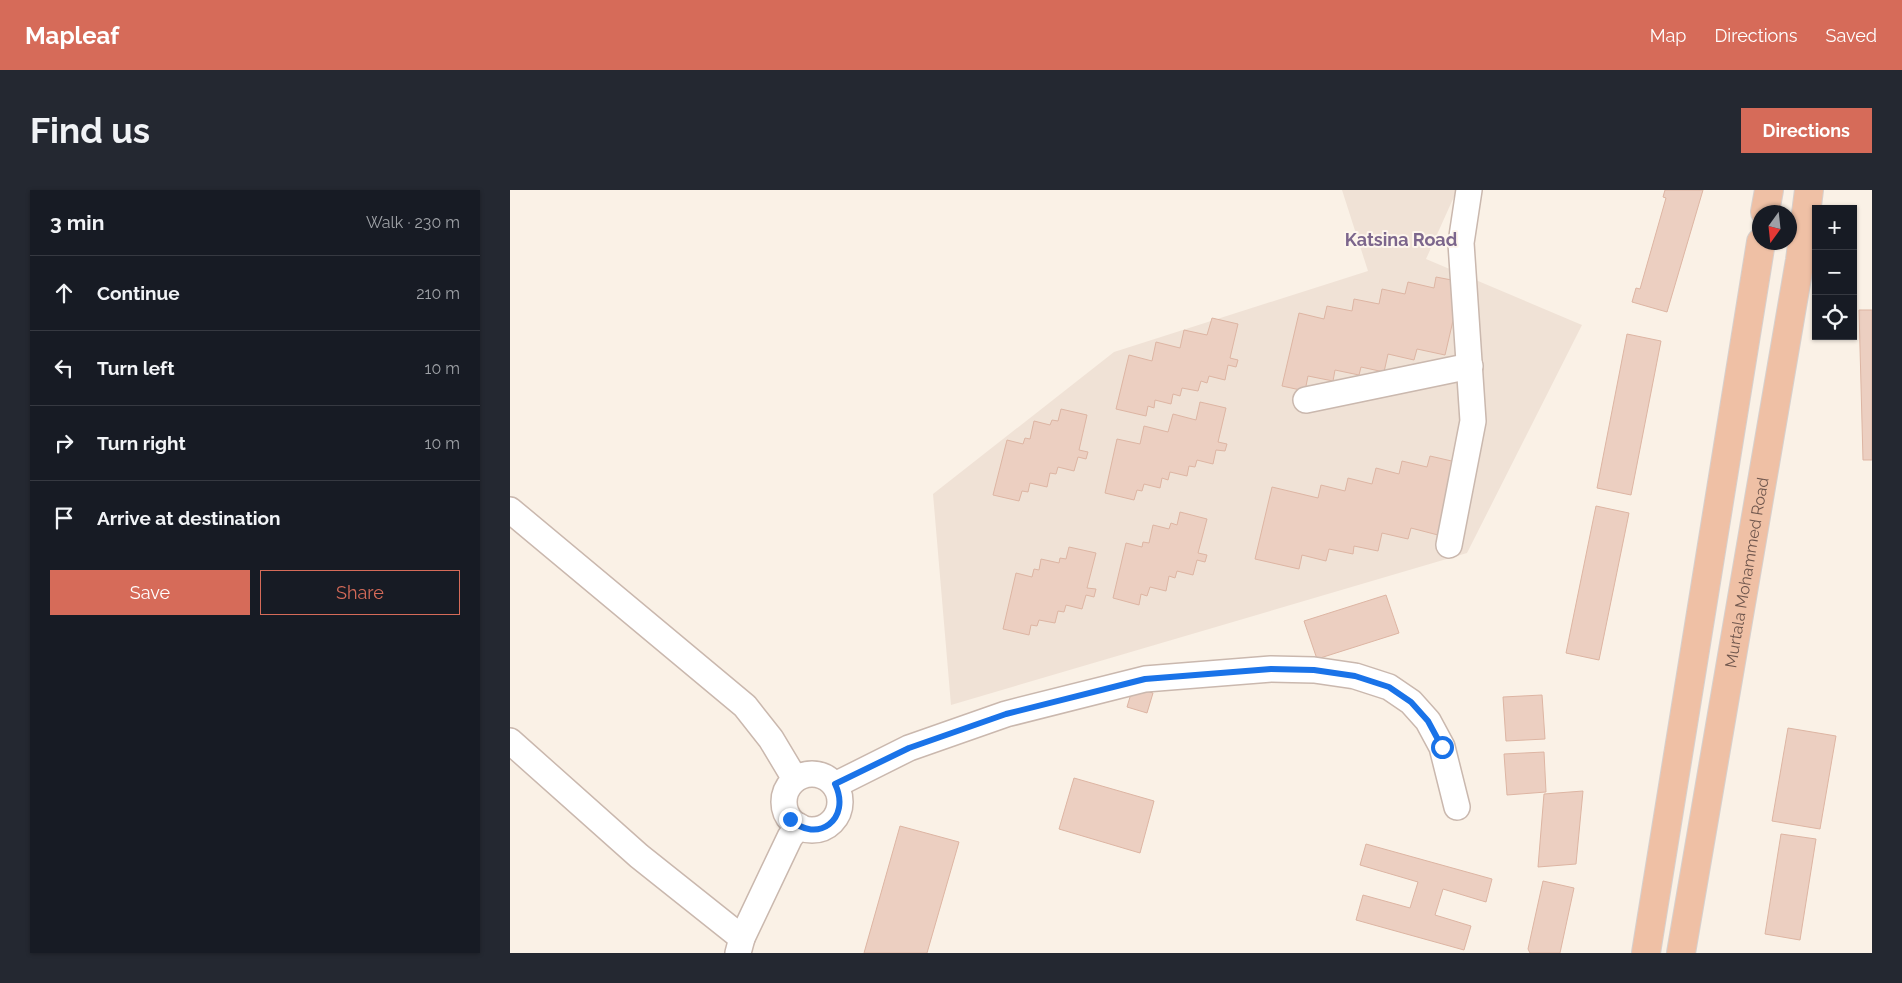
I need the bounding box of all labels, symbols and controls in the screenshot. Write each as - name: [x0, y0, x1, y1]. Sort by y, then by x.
- text: Mapleaf: [25, 21, 119, 50]
- text: Map: [1650, 25, 1686, 46]
- text: Directions: [1714, 25, 1798, 46]
- text: Saved: [1826, 25, 1877, 46]
- button: Directions: [1741, 108, 1872, 153]
- text: Find us: [30, 110, 150, 151]
- north arrow: [1752, 205, 1797, 250]
- map controls: [1812, 205, 1857, 340]
- button: +: [1812, 205, 1857, 250]
- text: 3 min: [50, 210, 104, 235]
- text: Walk · 230 m: [366, 213, 460, 232]
- district label: Katsina Road: [1345, 229, 1457, 250]
- button: −: [1812, 250, 1857, 295]
- icon: ahead: [50, 279, 78, 307]
- text: Continue: [97, 282, 180, 304]
- text: 210 m: [416, 284, 460, 303]
- button: locate: [1812, 295, 1857, 340]
- icon: left: [50, 354, 78, 382]
- text: Turn left: [97, 357, 174, 379]
- text: 10 m: [425, 359, 460, 378]
- icon: right: [50, 429, 78, 457]
- text: Turn right: [97, 432, 186, 454]
- text: 10 m: [425, 434, 460, 453]
- street label: Murtala Mohammed Road: [1721, 476, 1772, 669]
- icon: arrive: [50, 504, 78, 532]
- text: Arrive at destination: [97, 507, 281, 529]
- button: Save: [50, 570, 250, 615]
- button: Share: [260, 570, 460, 615]
- route start: [1431, 736, 1454, 759]
- route end: [779, 808, 802, 831]

